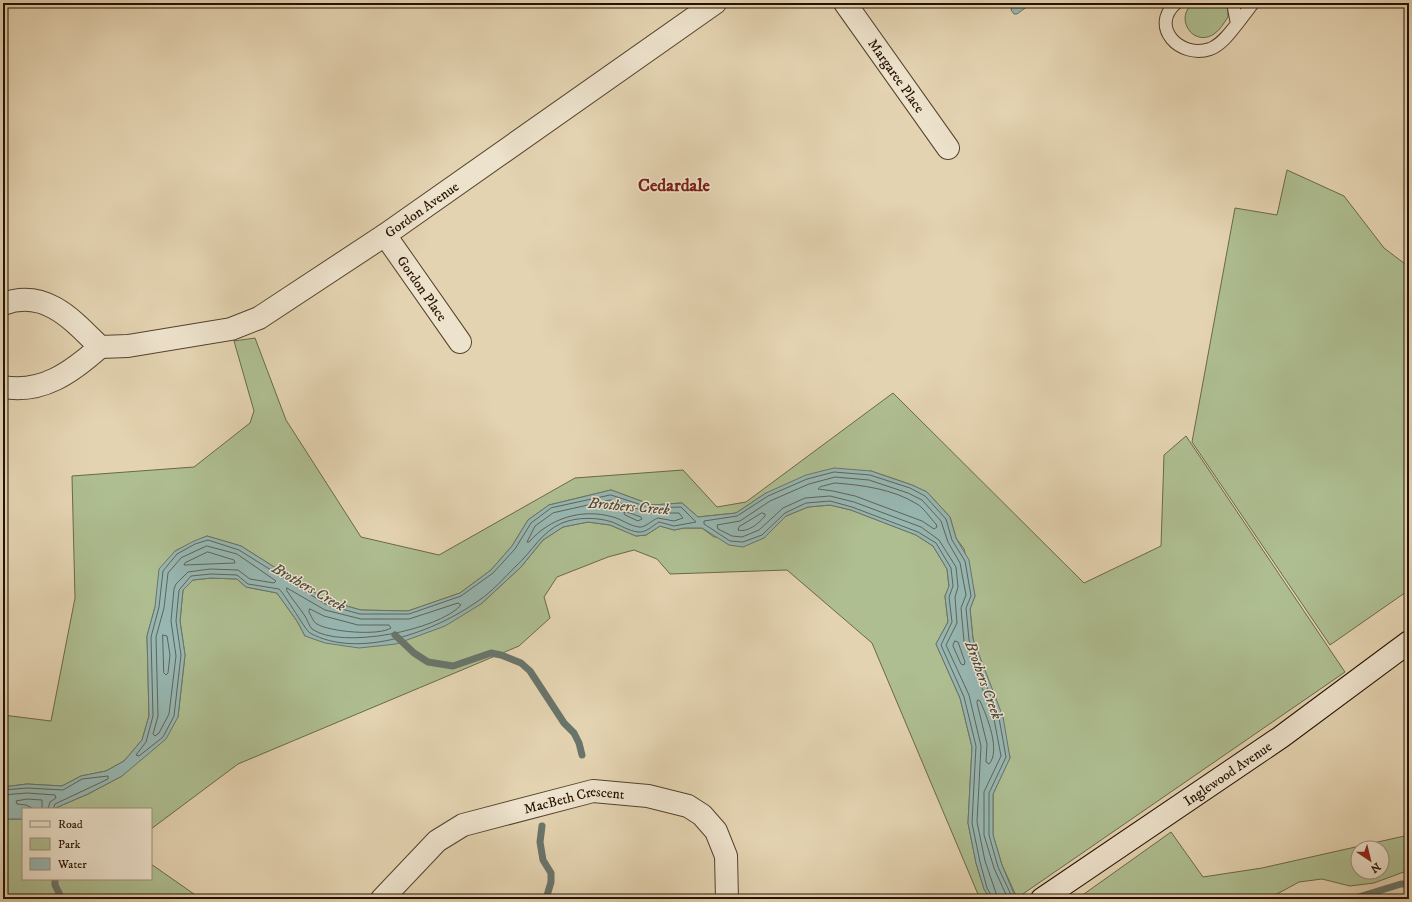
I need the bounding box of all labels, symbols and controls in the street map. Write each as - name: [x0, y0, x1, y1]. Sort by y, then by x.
- street label: Margaree Place: [863, 36, 928, 117]
- district label: Cedardale: [638, 175, 711, 197]
- street label: Gordon Avenue: [382, 178, 463, 242]
- street label: Gordon Place: [392, 253, 451, 325]
- water label: Brothers Creek: [586, 493, 671, 520]
- water label: Brothers Creek: [268, 558, 350, 616]
- water label: Brothers Creek: [960, 638, 1007, 722]
- street label: Inglewood Avenue: [1180, 738, 1276, 810]
- street label: MacBeth Crescent: [522, 783, 626, 819]
- legend: [22, 808, 152, 880]
- text: Road: [58, 817, 83, 832]
- text: Park: [58, 837, 80, 852]
- north arrow: [1350, 840, 1390, 880]
- text: Water: [57, 857, 87, 872]
- text: N: [1367, 859, 1383, 876]

